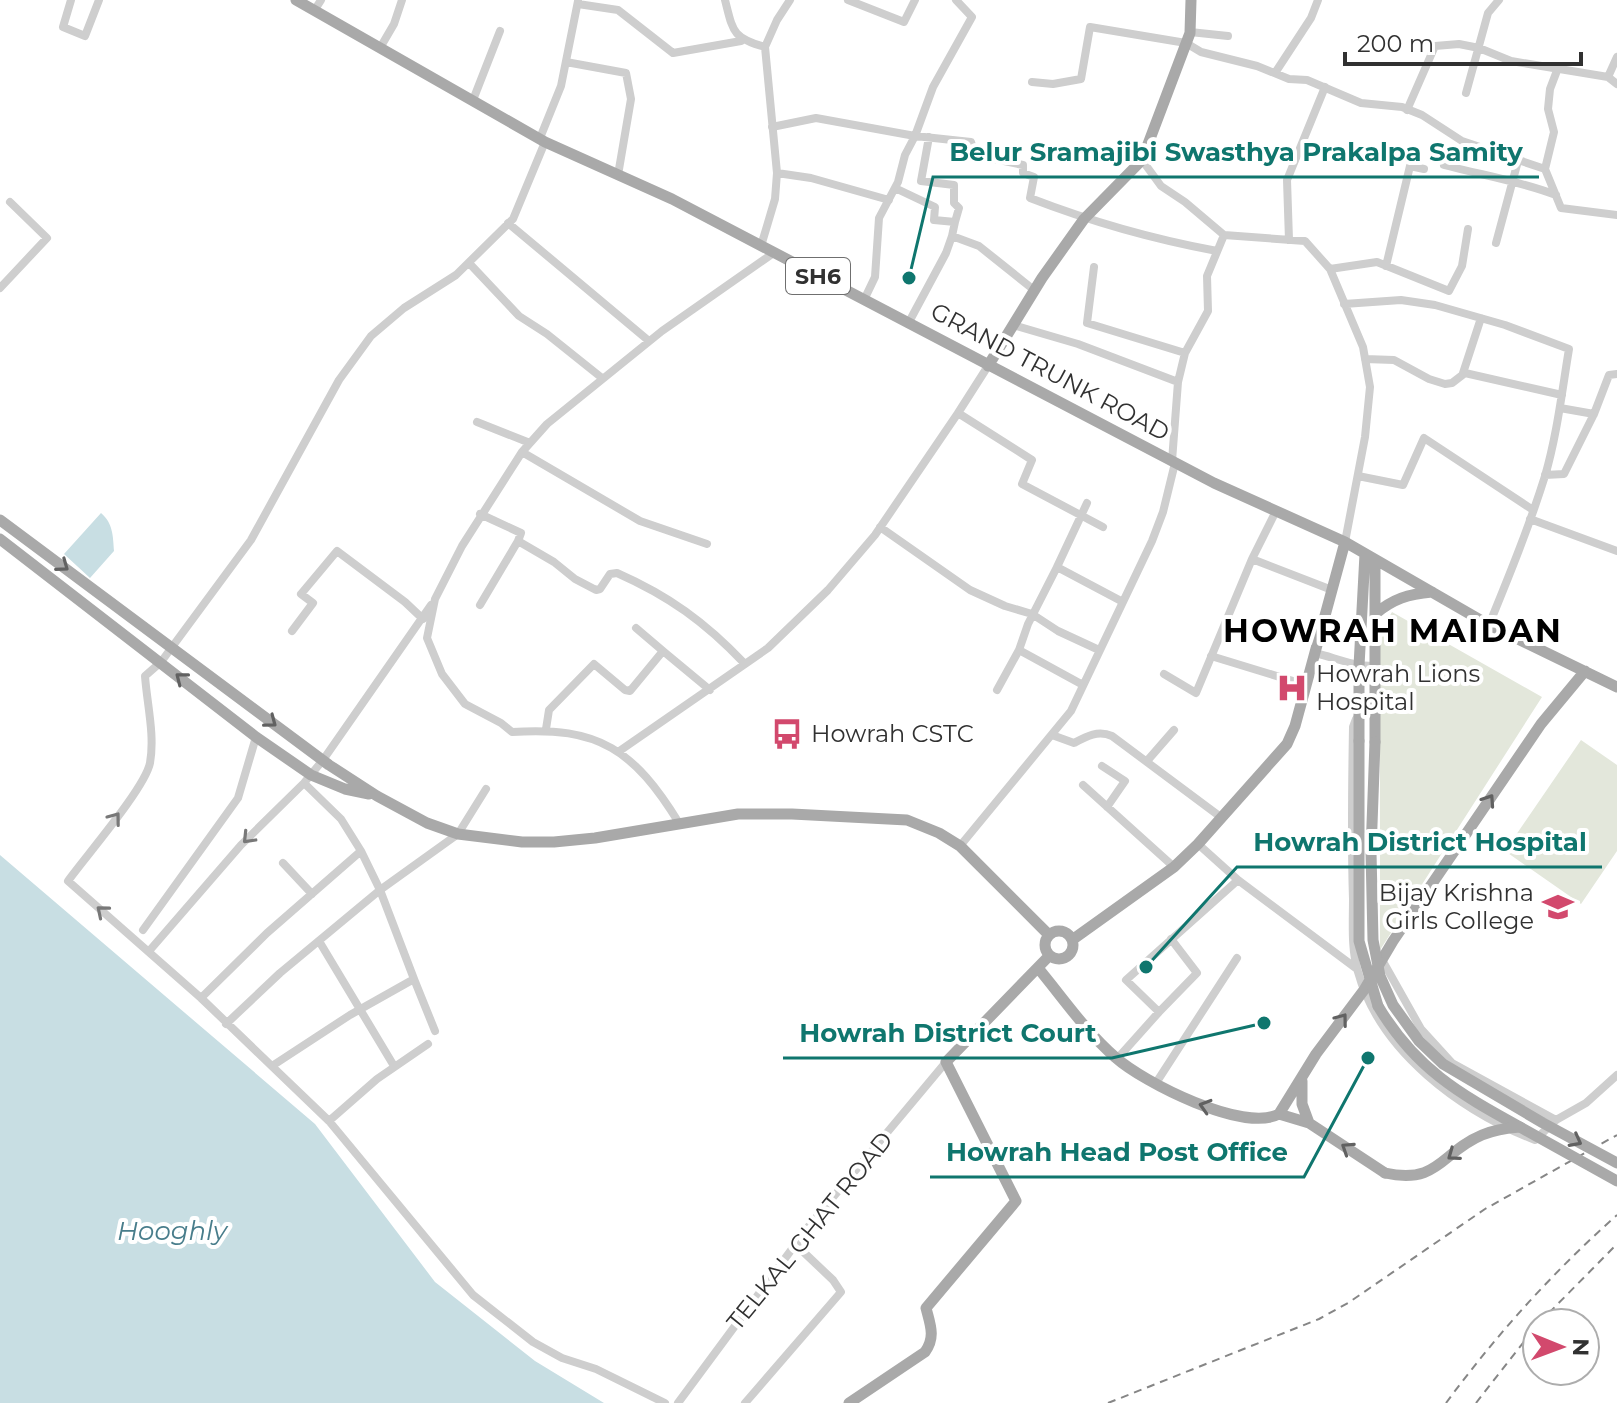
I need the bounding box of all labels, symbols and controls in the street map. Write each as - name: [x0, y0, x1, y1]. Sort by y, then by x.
- scale bar: [1345, 16, 1581, 66]
- text: 200 m: [1357, 29, 1434, 58]
- callout: Belur Sramajibi Swasthya Prakalpa Samity: [933, 127, 1539, 177]
- text: Belur Sramajibi Swasthya Prakalpa Samity: [949, 136, 1523, 168]
- road number: SH6: [786, 258, 850, 294]
- street label: GRAND TRUNK ROAD: [926, 296, 1174, 447]
- one-way arrow: [54, 556, 69, 571]
- district label: HOWRAH MAIDAN: [1223, 611, 1563, 650]
- place label: Howrah Lions Hospital: [1316, 659, 1480, 716]
- hospital icon: Howrah Lions Hospital: [1275, 671, 1309, 705]
- one-way arrow: [175, 673, 190, 687]
- one-way arrow: [262, 712, 277, 726]
- bus stop icon: Howrah CSTC: [770, 717, 804, 751]
- place label: Howrah CSTC: [811, 719, 974, 748]
- one-way arrow: [1479, 794, 1494, 809]
- one-way arrow: [106, 813, 120, 827]
- callout: Howrah District Hospital: [1237, 817, 1602, 867]
- text: Howrah District Hospital: [1253, 826, 1587, 858]
- one-way arrow: [243, 829, 257, 843]
- place label: Bijay Krishna Girls College: [1379, 878, 1534, 935]
- school or university icon: Bijay Krishna Girls College: [1541, 890, 1575, 924]
- one-way arrow: [97, 906, 112, 921]
- callout: Howrah District Court: [783, 1008, 1112, 1058]
- one-way arrow: [1332, 1013, 1347, 1028]
- text: Howrah District Court: [799, 1017, 1097, 1049]
- one-way arrow: [1198, 1099, 1212, 1115]
- street label: TELKAL GHAT ROAD: [721, 1126, 899, 1336]
- callout: Howrah Head Post Office: [930, 1127, 1304, 1177]
- one-way arrow: [1568, 1132, 1583, 1147]
- text: Howrah Head Post Office: [946, 1136, 1288, 1168]
- one-way arrow: [1341, 1143, 1355, 1158]
- one-way arrow: [1447, 1145, 1461, 1160]
- water label: Hooghly: [117, 1215, 229, 1247]
- north arrow: [1521, 1307, 1601, 1387]
- text: N: [1567, 1338, 1594, 1356]

